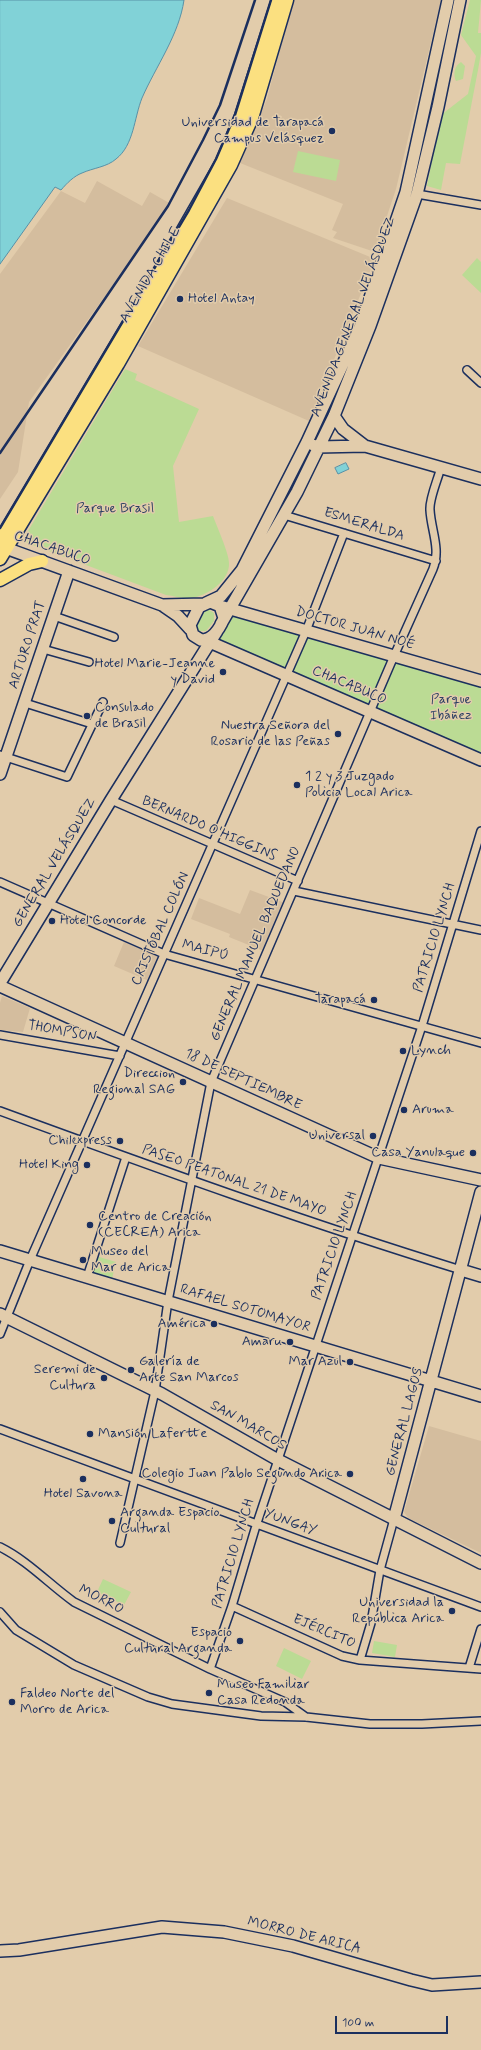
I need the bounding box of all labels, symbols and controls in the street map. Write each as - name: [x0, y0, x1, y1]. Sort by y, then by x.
- place label: Universidad de Tarapacá Campus Velásquez: [182, 115, 324, 148]
- marker: Universidad de Tarapacá Campus Velásquez: [327, 126, 337, 136]
- street label: AVENIDA GENERAL VELÁSQUEZ: [308, 215, 400, 419]
- street label: AVENIDA CHILE: [117, 224, 185, 326]
- place label: Hotel Antay: [188, 291, 255, 307]
- marker: Hotel Antay: [175, 294, 185, 304]
- park label: Parque Brasil: [76, 501, 154, 517]
- street label: ESMERALDA: [322, 505, 406, 545]
- street label: CHACABUCO: [12, 528, 92, 570]
- street label: ARTURO PRAT: [6, 599, 50, 691]
- street label: DOCTOR JUAN NOÉ: [294, 604, 416, 654]
- place label: Hotel Marie-Jeanne y David: [95, 656, 215, 688]
- street label: CHACABUCO: [309, 663, 389, 709]
- marker: Hotel Marie-Jeanne y David: [218, 667, 228, 677]
- park label: Parque Ibáñez: [430, 692, 472, 724]
- place label: Consulado de Brasil: [95, 700, 154, 732]
- marker: Consulado de Brasil: [82, 711, 92, 721]
- place label: Nuestra Señora del Rosario de las Peñas: [211, 718, 330, 750]
- marker: Nuestra Señora del Rosario de las Peñas: [333, 729, 343, 739]
- place label: 1 2 y 3 Juzgado Policia Local Arica: [305, 769, 413, 802]
- marker: 1 2 y 3 Juzgado Policia Local Arica: [292, 780, 302, 790]
- street label: BERNARDO O'HIGGINS: [139, 793, 279, 865]
- street label: GENERAL VELÁSQUEZ: [10, 795, 100, 931]
- street label: GENERAL MANUEL BAQUEDANO: [207, 844, 305, 1044]
- street label: CRISTÓBAL COLÓN: [128, 870, 194, 988]
- street label: PATRICIO LYNCH: [410, 881, 460, 995]
- place label: Hotel Concorde: [60, 913, 147, 929]
- marker: Hotel Concorde: [47, 916, 57, 926]
- street label: MAIPÚ: [180, 937, 230, 965]
- place label: Tarapacá: [315, 992, 366, 1008]
- marker: Tarapacá: [369, 995, 379, 1005]
- street label: THOMPSON: [26, 1018, 98, 1046]
- place label: Lynch: [411, 1043, 451, 1059]
- street label: 18 DE SEPTIEMBRE: [182, 1045, 304, 1115]
- marker: Lynch: [398, 1046, 408, 1056]
- place label: Direccion Regional SAG: [93, 1066, 175, 1098]
- marker: Direccion Regional SAG: [178, 1077, 188, 1087]
- place label: Aruma: [412, 1102, 454, 1118]
- marker: Aruma: [399, 1105, 409, 1115]
- place label: Universal: [309, 1128, 365, 1144]
- marker: Universal: [368, 1131, 378, 1141]
- place label: Chilexpress: [48, 1133, 112, 1149]
- marker: Chilexpress: [115, 1136, 125, 1146]
- street label: PASEO PEATONAL 21 DE MAYO: [140, 1142, 328, 1220]
- place label: Casa Yanulaque: [371, 1145, 465, 1161]
- marker: Casa Yanulaque: [468, 1148, 478, 1158]
- place label: Hotel King: [19, 1157, 79, 1173]
- marker: Hotel King: [82, 1160, 92, 1170]
- street label: PATRICIO LYNCH: [309, 1190, 361, 1302]
- place label: Centro de Creación (CECREA) Arica: [98, 1209, 212, 1242]
- marker: Centro de Creación (CECREA) Arica: [85, 1220, 95, 1230]
- place label: Museo del Mar de Arica: [91, 1244, 170, 1276]
- marker: Museo del Mar de Arica: [78, 1255, 88, 1265]
- street label: RAFAEL SOTOMAYOR: [178, 1281, 312, 1337]
- place label: América: [158, 1316, 206, 1332]
- marker: América: [209, 1319, 219, 1329]
- place label: Amaru: [242, 1334, 282, 1350]
- marker: Amaru: [285, 1337, 295, 1347]
- place label: Galería de Arte San Marcos: [139, 1354, 239, 1386]
- place label: Mar Azul: [289, 1354, 342, 1370]
- marker: Mar Azul: [345, 1357, 355, 1367]
- place label: Seremi de Cultura: [34, 1362, 96, 1394]
- marker: Galería de Arte San Marcos: [126, 1365, 136, 1375]
- street label: GENERAL LAGOS: [382, 1366, 428, 1478]
- marker: Seremi de Cultura: [99, 1373, 109, 1383]
- street label: SAN MARCOS: [207, 1397, 289, 1455]
- place label: Mansión Lafertte: [98, 1426, 207, 1442]
- marker: Mansión Lafertte: [85, 1429, 95, 1439]
- place label: Colegio Juan Pablo Segundo Arica: [142, 1466, 342, 1482]
- marker: Colegio Juan Pablo Segundo Arica: [345, 1469, 355, 1479]
- marker: Hotel Savona: [78, 1474, 88, 1484]
- place label: Hotel Savona: [44, 1486, 122, 1502]
- street label: PATRICIO LYNCH: [209, 1497, 259, 1611]
- place label: Arganda Espacio Cultural: [120, 1505, 219, 1538]
- street label: YUNGAY: [261, 1506, 319, 1540]
- marker: Arganda Espacio Cultural: [107, 1516, 117, 1526]
- street label: MORRO: [76, 1582, 126, 1618]
- place label: Universidad la República Arica: [352, 1595, 444, 1628]
- marker: Universidad la República Arica: [447, 1606, 457, 1616]
- street label: EJÉRCITO: [290, 1611, 358, 1653]
- place label: Espacio Cultural Arganda: [124, 1625, 232, 1658]
- marker: Espacio Cultural Arganda: [235, 1636, 245, 1646]
- place label: Museo Familiar Casa Redonda: [217, 1677, 310, 1710]
- place label: Faldeo Norte del Morro de Arica: [20, 1686, 114, 1718]
- marker: Museo Familiar Casa Redonda: [204, 1688, 214, 1698]
- marker: Faldeo Norte del Morro de Arica: [7, 1697, 17, 1707]
- street label: MORRO DE ARICA: [245, 1914, 363, 1958]
- scale bar: [337, 2008, 450, 2034]
- text: 100 m: [342, 2015, 374, 2031]

